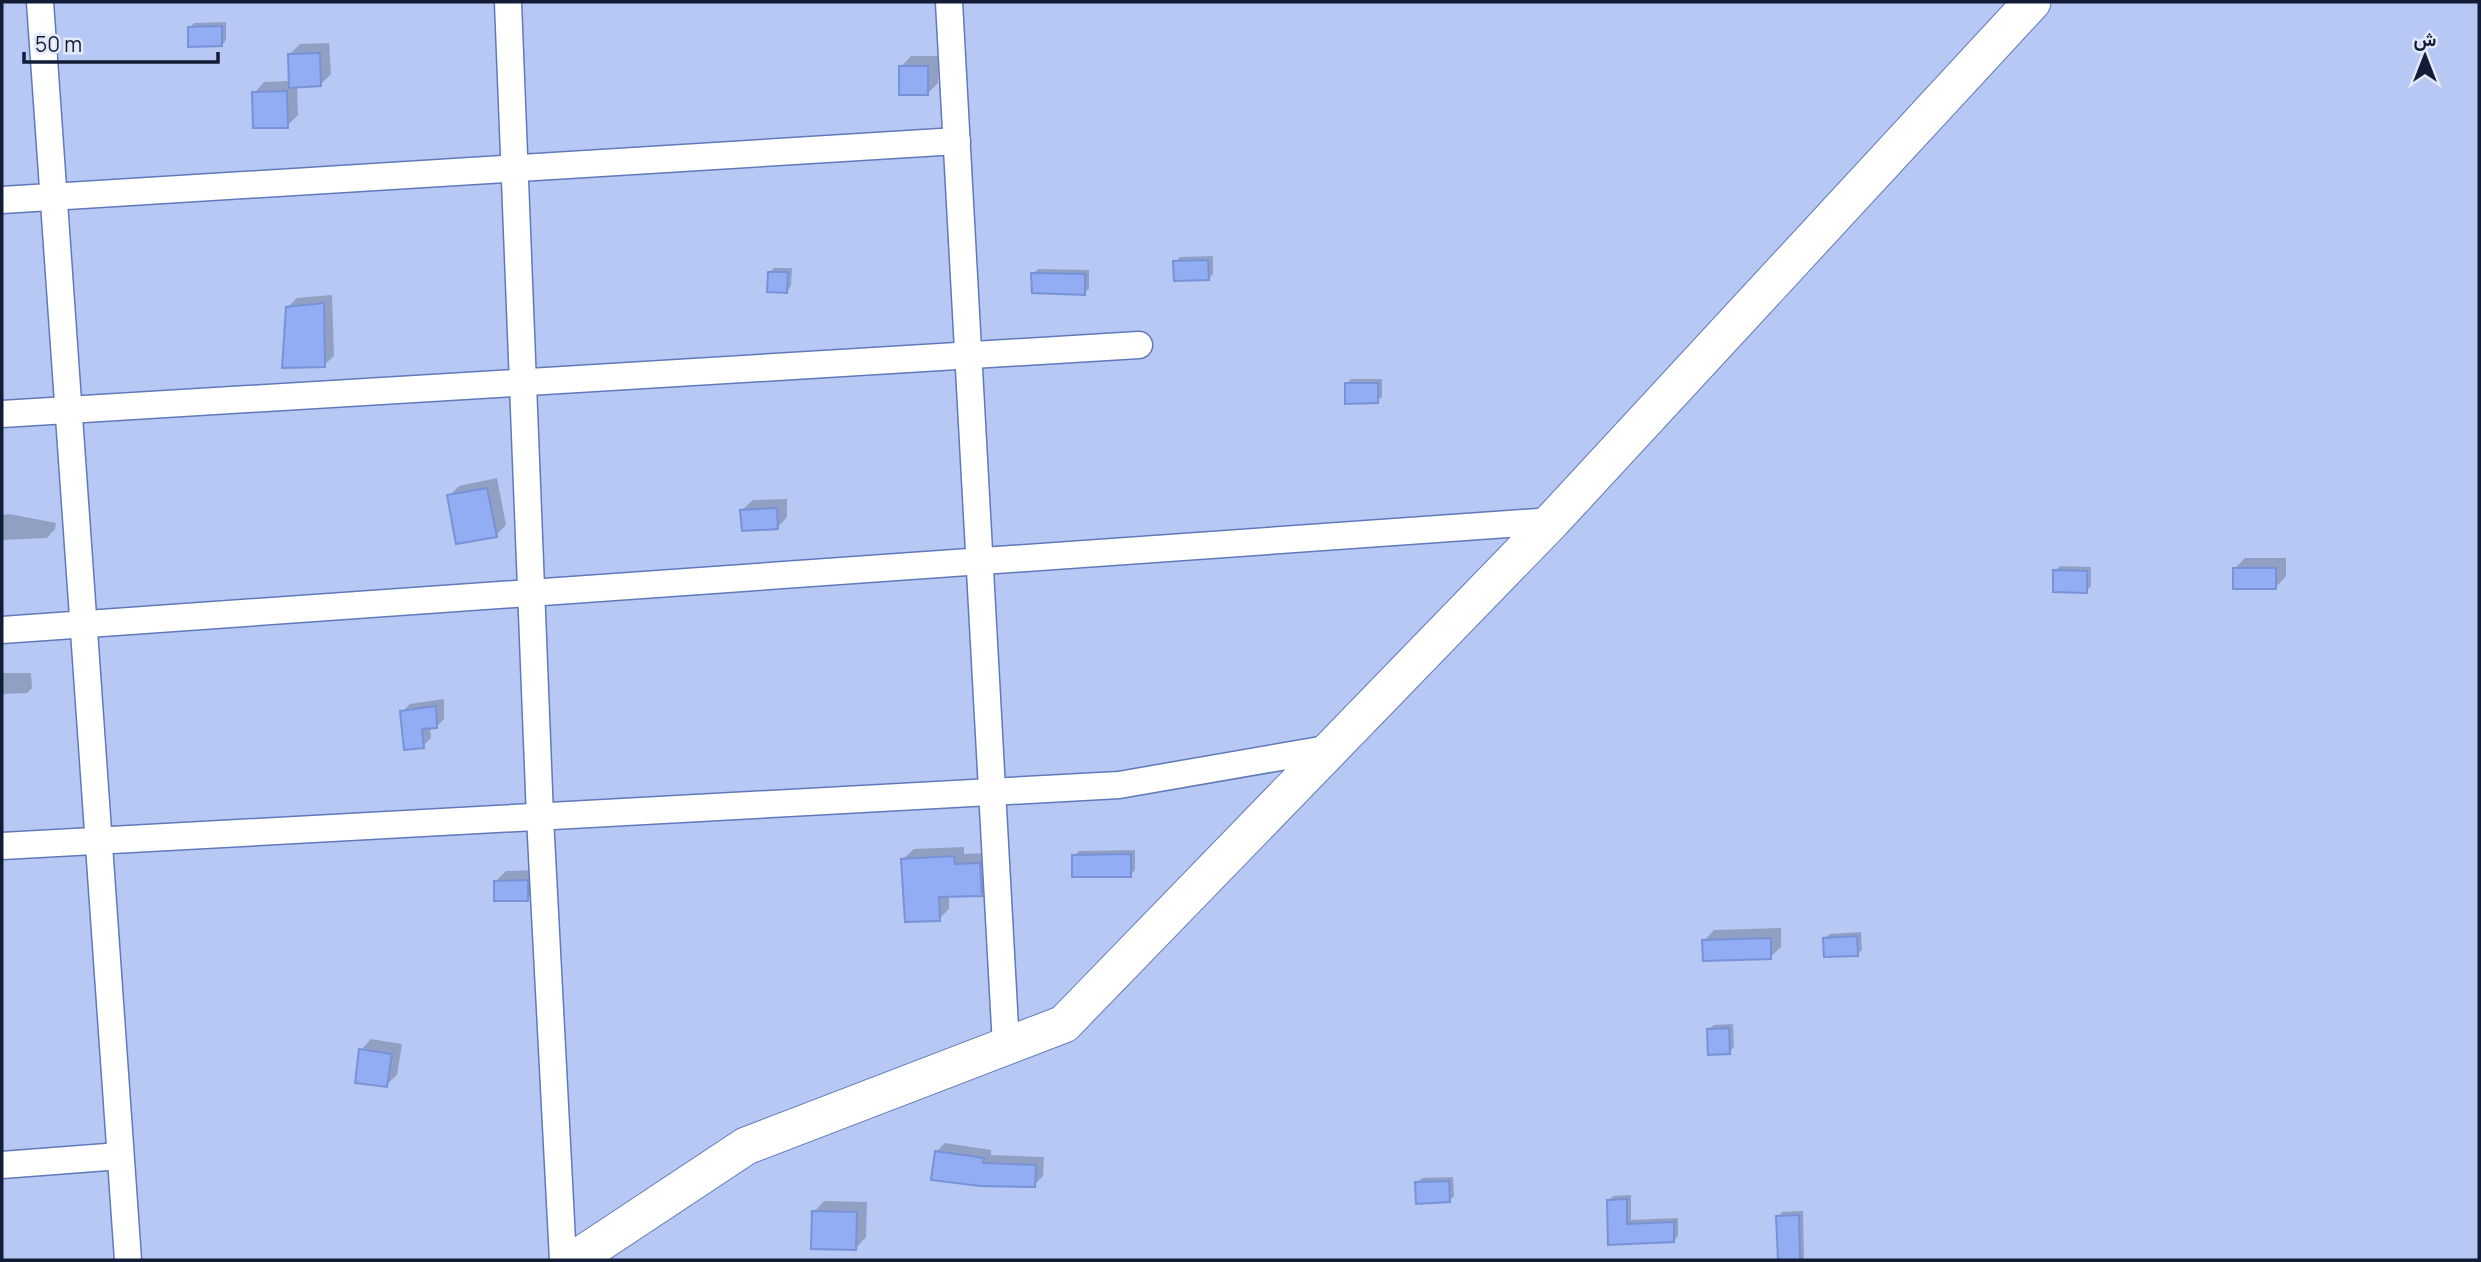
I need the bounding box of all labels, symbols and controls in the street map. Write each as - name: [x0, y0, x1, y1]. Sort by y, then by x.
- scale bar: [24, 21, 219, 65]
- north arrow: [2390, 21, 2460, 91]
- text: ش: [2414, 26, 2437, 52]
- text: 50 m: [35, 30, 82, 58]

